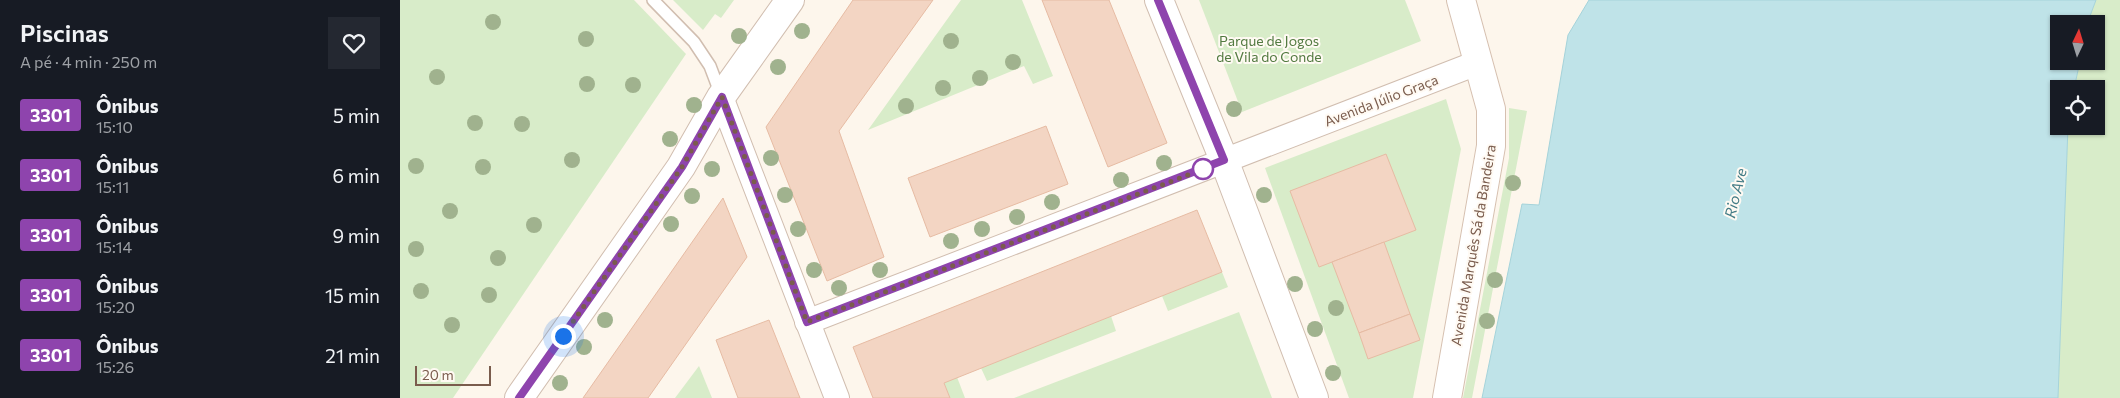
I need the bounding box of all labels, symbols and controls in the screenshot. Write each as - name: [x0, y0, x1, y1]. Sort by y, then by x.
- north arrow: [2050, 15, 2105, 70]
- map controls: [2050, 15, 2105, 135]
- button: heart: [328, 17, 380, 69]
- text: Piscinas: [20, 18, 109, 47]
- park label: Parque de Jogos de Vila do Conde: [1216, 32, 1322, 65]
- text: A pé · 4 min · 250 m: [20, 52, 157, 71]
- street label: Avenida Júlio Graça: [1322, 70, 1440, 130]
- button: locate: [2050, 80, 2105, 135]
- text: Ônibus: [96, 94, 159, 117]
- text: 3301: [30, 104, 71, 126]
- text: 5 min: [333, 104, 380, 127]
- text: 15:10: [96, 117, 133, 136]
- street label: Avenida Marquês Sá da Bandeira: [1447, 143, 1499, 347]
- text: Ônibus: [96, 154, 159, 177]
- unlabelled marker: [1192, 158, 1214, 180]
- text: 3301: [30, 164, 71, 186]
- text: 6 min: [332, 164, 380, 187]
- water label: Rio Ave: [1720, 166, 1750, 220]
- text: 15:11: [96, 177, 129, 196]
- text: Ônibus: [96, 214, 159, 237]
- text: 3301: [30, 224, 71, 246]
- text: 9 min: [332, 224, 380, 247]
- text: 15:14: [96, 237, 132, 256]
- text: Ônibus: [96, 274, 159, 297]
- text: 3301: [30, 284, 71, 306]
- text: 15 min: [325, 284, 380, 307]
- text: 15:20: [96, 297, 135, 316]
- your location: [551, 324, 576, 349]
- text: Ônibus: [96, 334, 159, 357]
- text: 3301: [30, 344, 71, 366]
- text: 21 min: [325, 344, 380, 367]
- text: 15:26: [96, 357, 134, 376]
- scale bar: [415, 363, 491, 386]
- text: 20 m: [422, 366, 454, 383]

